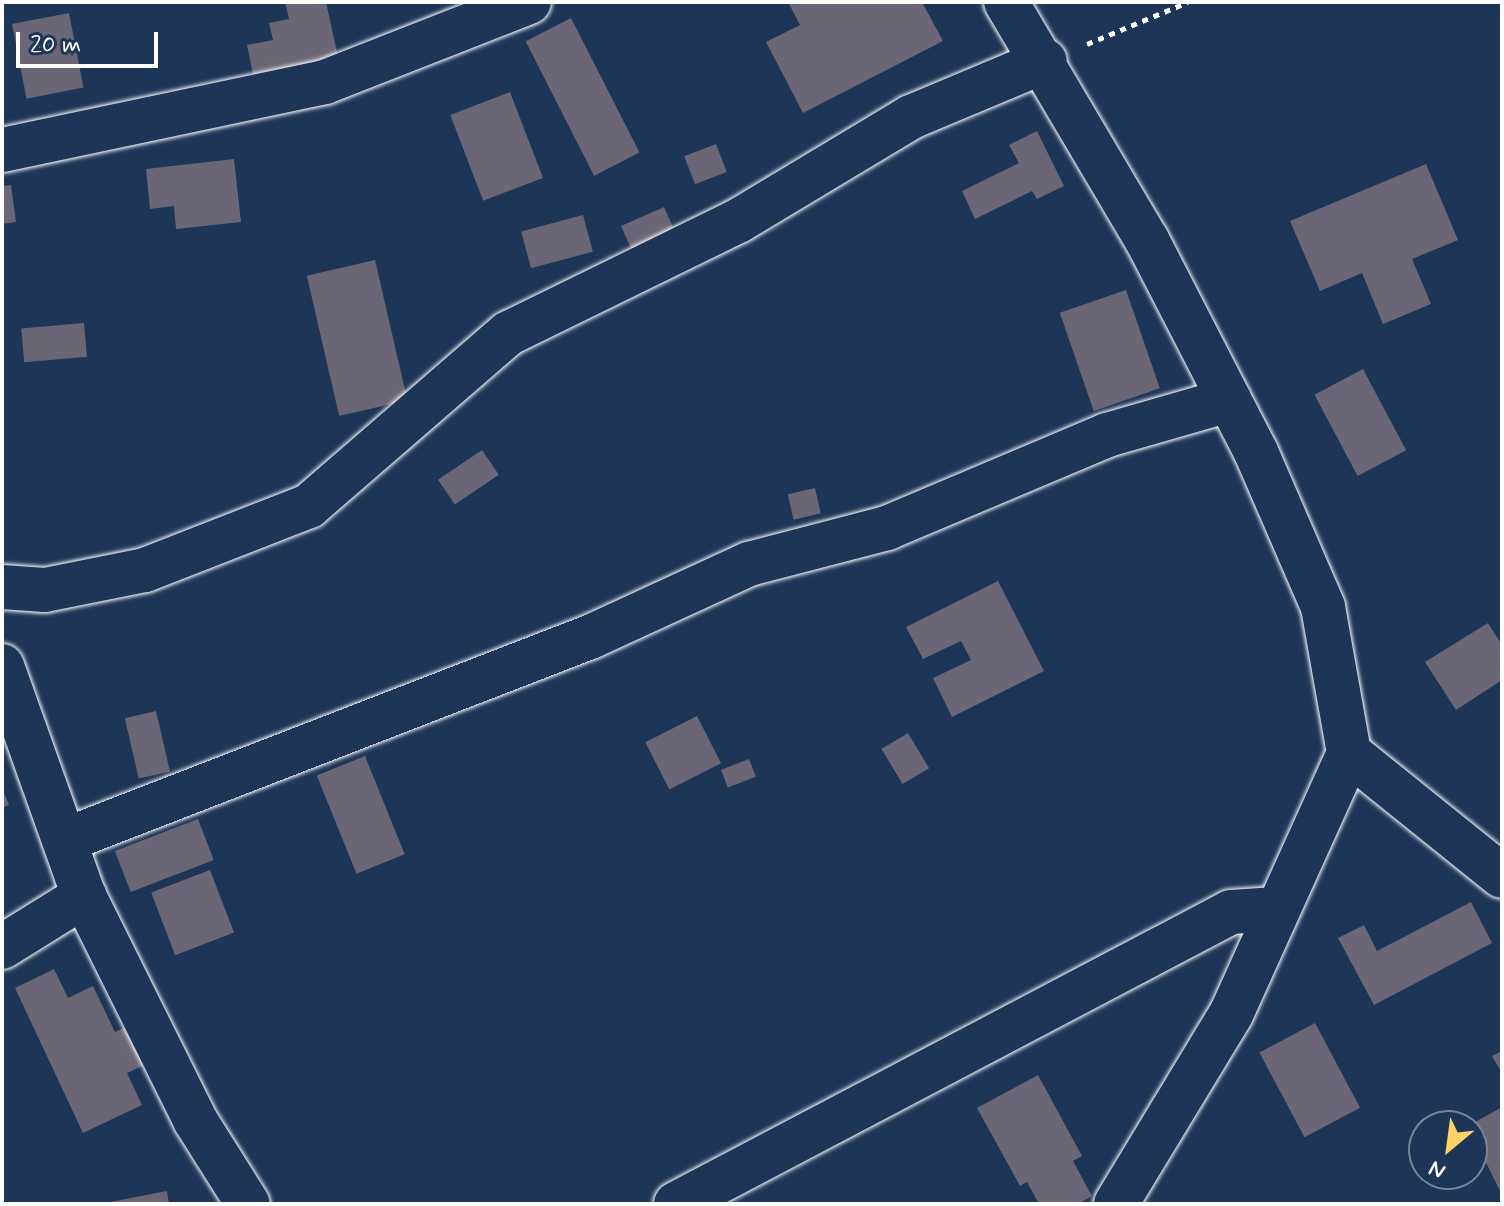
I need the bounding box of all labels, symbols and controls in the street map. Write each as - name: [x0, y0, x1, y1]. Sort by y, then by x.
- scale bar: [20, 16, 162, 66]
- text: 20 m: [30, 30, 81, 61]
- north arrow: [1408, 1110, 1488, 1190]
- text: N: [1424, 1153, 1451, 1185]

